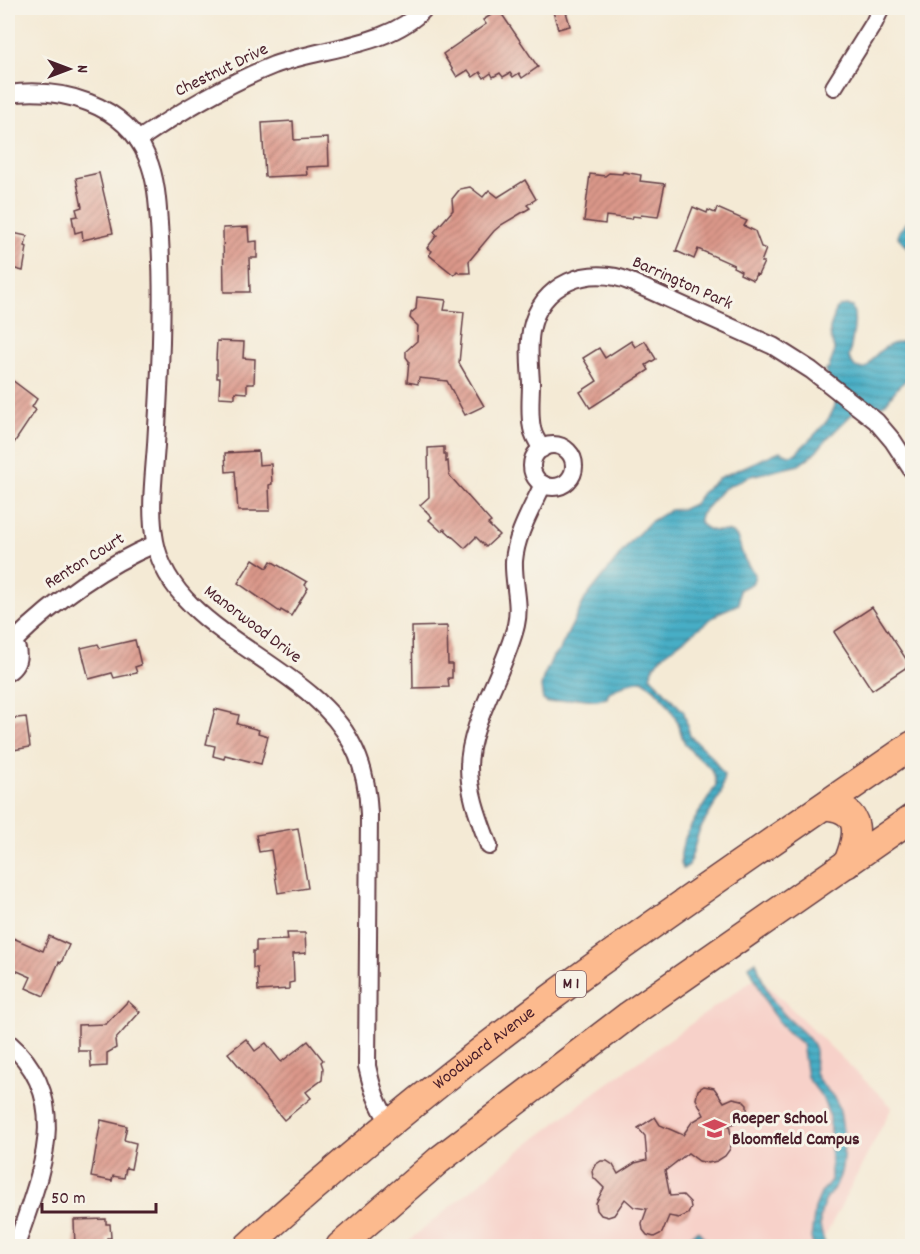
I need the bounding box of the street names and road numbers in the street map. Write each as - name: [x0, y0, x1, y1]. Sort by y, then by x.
- street label: Chestnut Drive: [171, 38, 273, 104]
- street label: Barrington Park: [628, 251, 736, 317]
- street label: Renton Court: [40, 527, 130, 596]
- street label: Manorwood Drive: [198, 580, 306, 670]
- road number: M 1: [556, 971, 586, 997]
- street label: Woodward Avenue: [428, 1001, 541, 1096]

